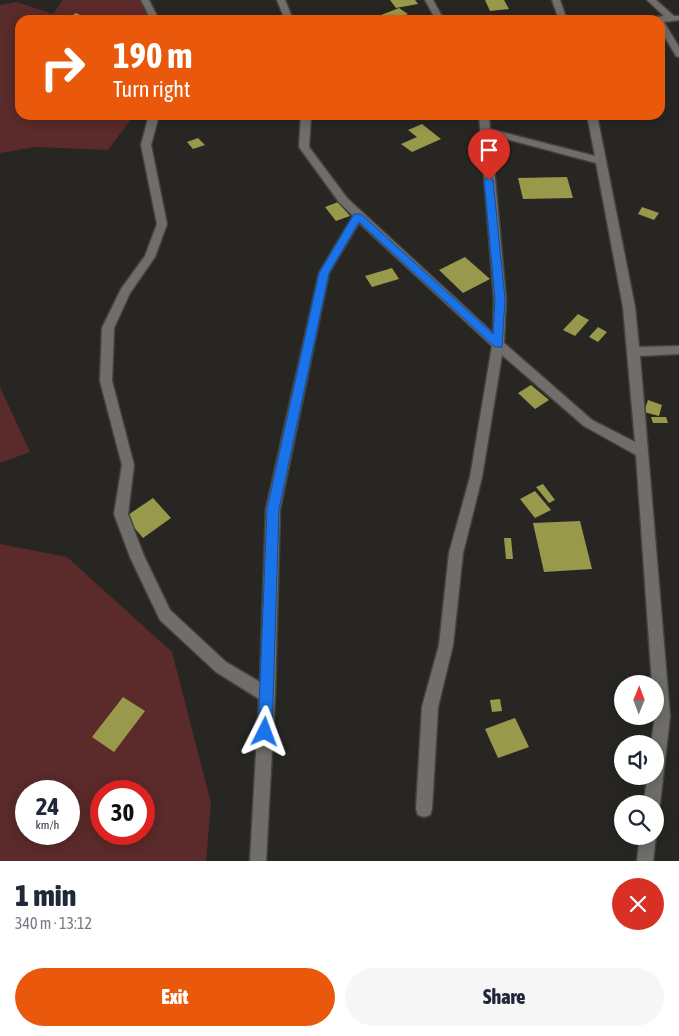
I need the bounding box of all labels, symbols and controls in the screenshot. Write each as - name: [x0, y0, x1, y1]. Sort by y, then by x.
- icon: right: [30, 35, 95, 100]
- text: 190 m: [113, 35, 192, 75]
- text: Turn right: [113, 76, 190, 102]
- pin: [468, 129, 510, 180]
- icon: arrive: [475, 136, 503, 164]
- north arrow: [614, 675, 664, 725]
- map controls: [614, 675, 664, 845]
- position arrow: [238, 705, 290, 757]
- button: sound: [614, 735, 664, 785]
- speed limit sign: 30: [90, 780, 155, 845]
- text: 24: [36, 792, 59, 820]
- button: search: [614, 795, 664, 845]
- text: km/h: [36, 818, 59, 832]
- text: 1 min: [15, 878, 76, 912]
- button: close: [612, 878, 664, 930]
- text: 340 m · 13:12: [15, 914, 92, 932]
- button: Exit: [15, 968, 335, 1026]
- button: Share: [345, 968, 664, 1026]

